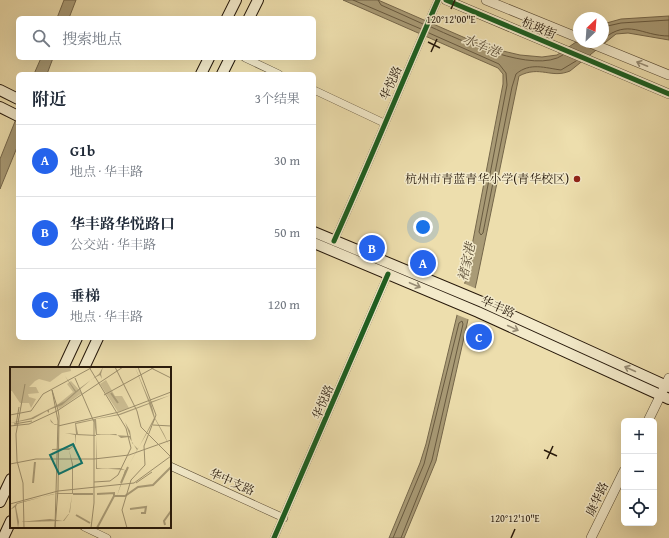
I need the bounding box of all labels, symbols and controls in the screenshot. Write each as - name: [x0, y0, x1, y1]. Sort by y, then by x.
- text: 120°12'00"E: [426, 12, 476, 27]
- north arrow: [573, 12, 609, 48]
- street label: 杭玻街: [519, 13, 560, 43]
- search box: [16, 16, 316, 60]
- icon: search: [30, 27, 52, 49]
- text: 搜索地点: [62, 28, 122, 49]
- water label: 水车港: [460, 29, 505, 63]
- one-way arrow: [637, 60, 649, 67]
- street label: 华悦路: [375, 63, 406, 103]
- text: 附近: [32, 86, 66, 111]
- text: 3个结果: [255, 89, 300, 108]
- text: G1b: [70, 140, 95, 161]
- text: A: [41, 151, 49, 170]
- text: 30 m: [274, 151, 300, 170]
- text: 地点 · 华丰路: [70, 162, 143, 181]
- place label: 杭州市青蓝青华小学(青华校区): [405, 170, 569, 187]
- marker: 杭州市青蓝青华小学(青华校区): [572, 174, 582, 184]
- text: 华丰路华悦路口: [70, 213, 175, 234]
- your location: [413, 217, 433, 237]
- text: B: [41, 223, 49, 242]
- text: 50 m: [274, 223, 300, 242]
- pin: B: [359, 233, 385, 263]
- text: 公交站 · 华丰路: [70, 235, 156, 254]
- water label: 褚家港: [453, 239, 480, 283]
- pin: A: [410, 248, 436, 278]
- one-way arrow: [408, 282, 420, 290]
- text: 垂梯: [70, 285, 100, 306]
- street label: 华丰路: [478, 291, 518, 322]
- text: C: [41, 295, 49, 314]
- text: 120 m: [268, 295, 300, 314]
- text: 地点 · 华丰路: [70, 307, 143, 326]
- pin: C: [466, 322, 492, 352]
- one-way arrow: [507, 325, 519, 332]
- one-way arrow: [625, 365, 637, 372]
- inset map: [10, 367, 171, 528]
- street label: 华悦路: [308, 382, 337, 422]
- map controls: [621, 418, 657, 526]
- button: +: [621, 418, 657, 454]
- button: −: [621, 454, 657, 490]
- street label: 华中支路: [207, 464, 258, 499]
- street label: 康华路: [581, 479, 612, 519]
- button: locate: [621, 490, 657, 526]
- text: 120°12'10"E: [490, 511, 540, 526]

